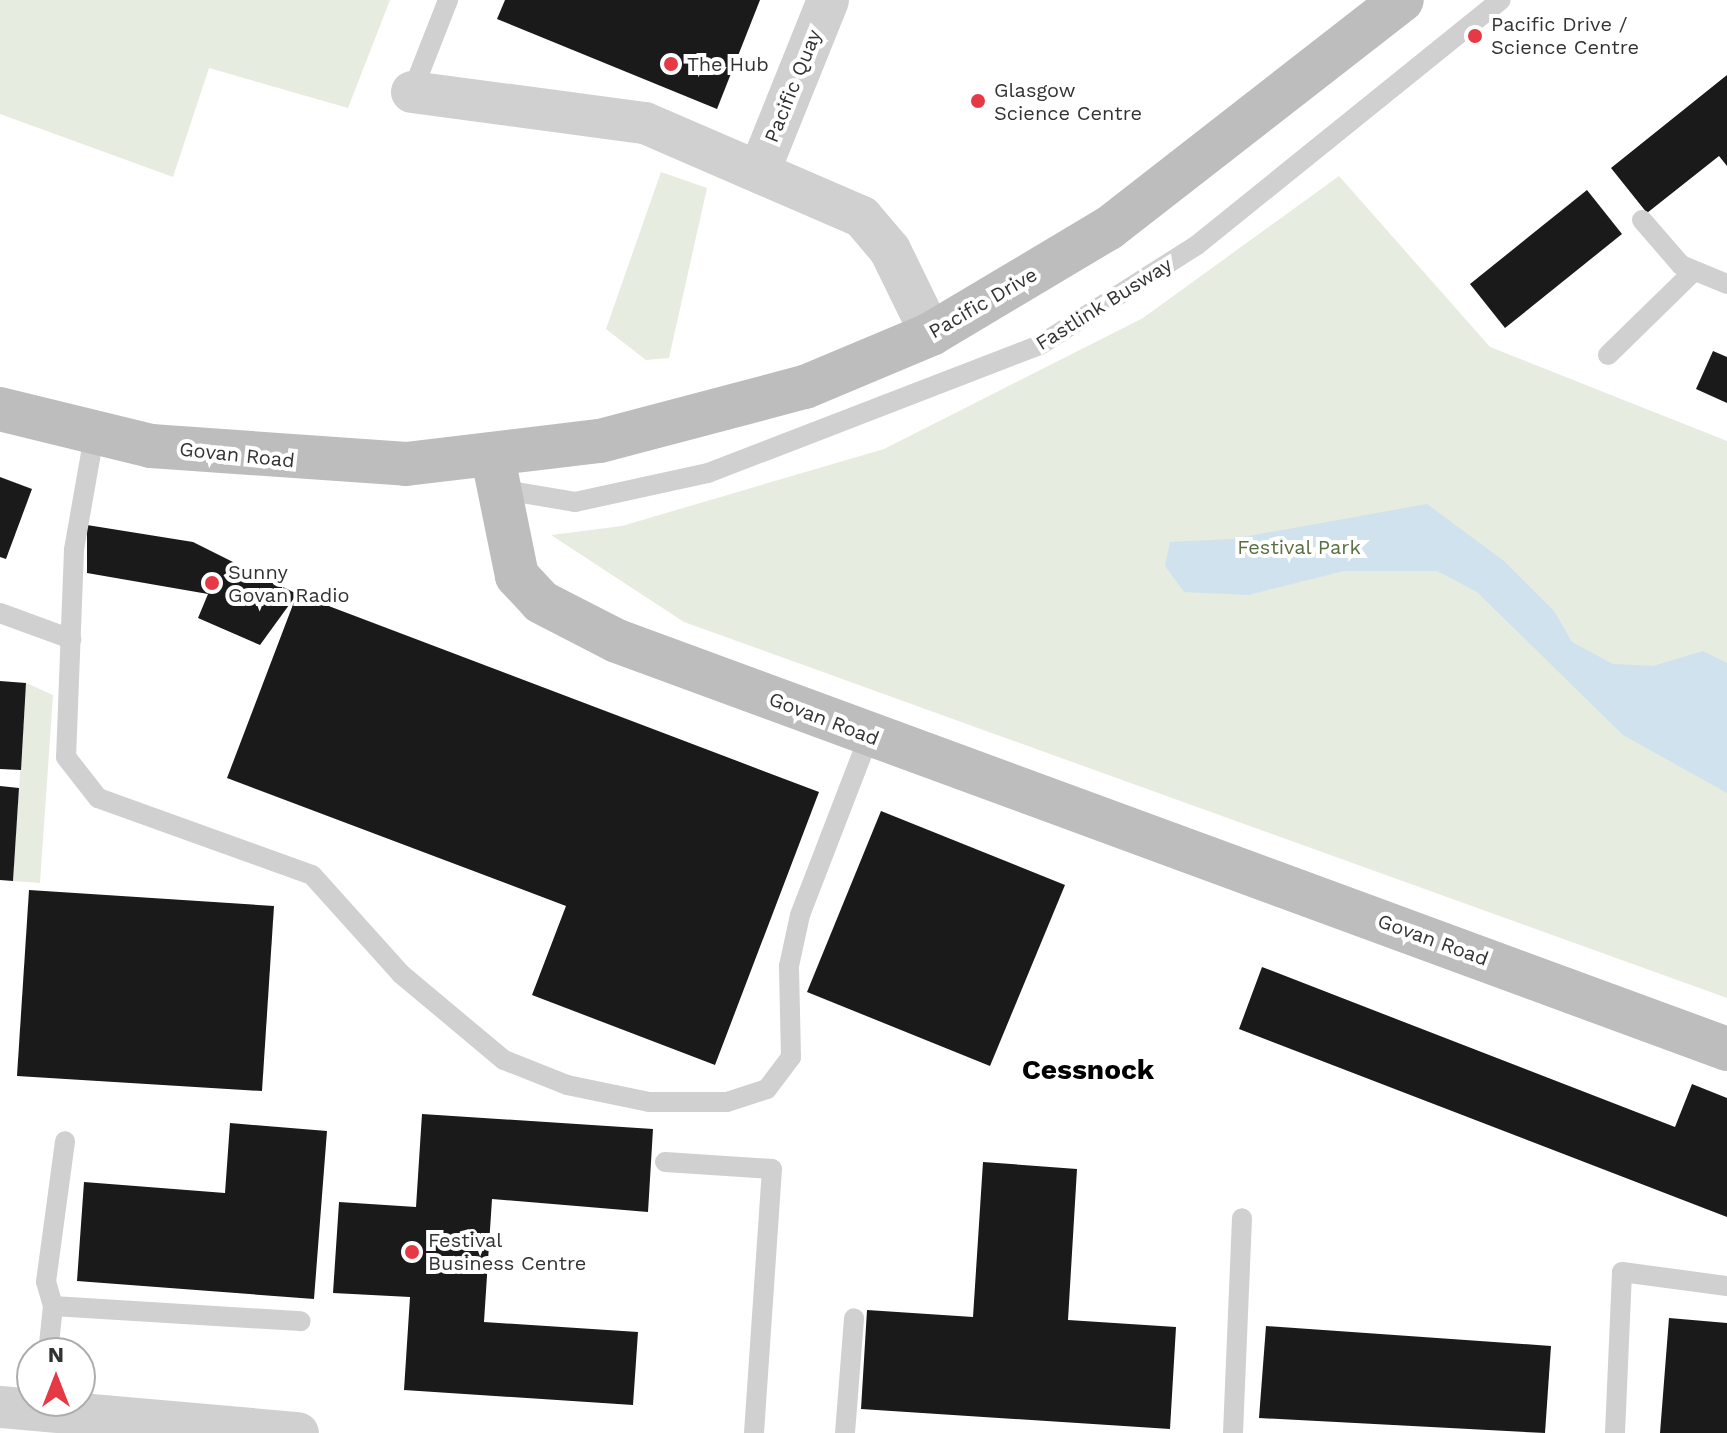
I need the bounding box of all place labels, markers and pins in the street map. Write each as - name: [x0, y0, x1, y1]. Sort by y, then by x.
- place label: Pacific Drive / Science Centre: [1491, 12, 1639, 59]
- marker: Pacific Drive / Science Centre: [1466, 27, 1484, 45]
- place label: The Hub: [687, 52, 769, 76]
- marker: The Hub: [662, 55, 680, 73]
- place label: Glasgow Science Centre: [994, 78, 1142, 125]
- marker: Glasgow Science Centre: [969, 92, 987, 110]
- place label: Sunny Govan Radio: [228, 560, 350, 607]
- marker: Sunny Govan Radio: [203, 574, 221, 592]
- place label: Festival Business Centre: [428, 1228, 586, 1275]
- marker: Festival Business Centre: [403, 1243, 421, 1261]

